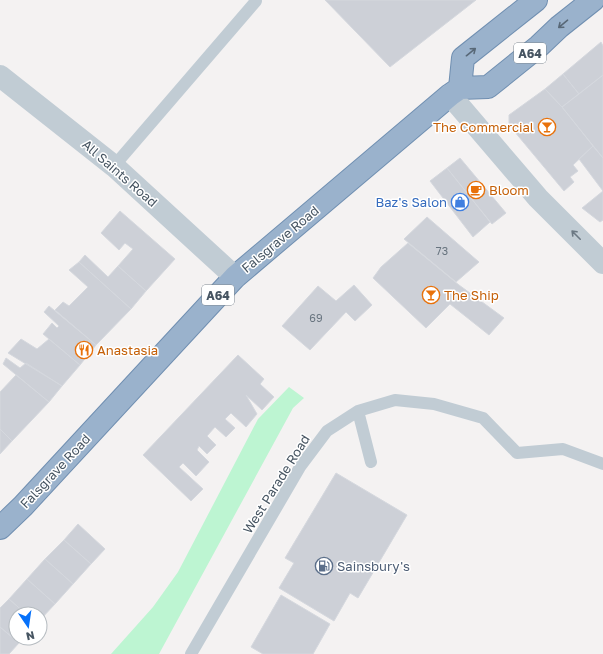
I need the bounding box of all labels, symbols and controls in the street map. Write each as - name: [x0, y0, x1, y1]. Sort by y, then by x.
- one-way arrow: [557, 20, 568, 29]
- road number: A64: [514, 43, 546, 63]
- one-way arrow: [465, 48, 476, 57]
- bar icon: The Commercial: [537, 117, 557, 137]
- place label: The Commercial: [433, 119, 534, 135]
- street label: All Saints Road: [79, 136, 161, 210]
- cafe icon: Bloom: [466, 180, 486, 200]
- place label: Bloom: [489, 182, 529, 198]
- shop icon: Baz's Salon: [450, 192, 470, 212]
- place label: Baz's Salon: [376, 194, 447, 210]
- street label: Falsgrave Road: [238, 202, 322, 276]
- one-way arrow: [571, 230, 581, 240]
- house number: 73: [436, 244, 448, 257]
- road number: A64: [202, 285, 234, 305]
- bar icon: The Ship: [421, 285, 441, 305]
- place label: The Ship: [444, 287, 499, 303]
- house number: 69: [309, 311, 323, 324]
- restaurant icon: Anastasia: [74, 340, 94, 360]
- place label: Anastasia: [97, 342, 158, 358]
- street label: Falsgrave Road: [17, 431, 93, 511]
- street label: West Parade Road: [239, 432, 313, 536]
- fuel station icon: Sainsbury's: [314, 556, 334, 576]
- place label: Sainsbury's: [337, 558, 410, 574]
- north arrow: [8, 606, 48, 646]
- text: N: [25, 629, 36, 644]

